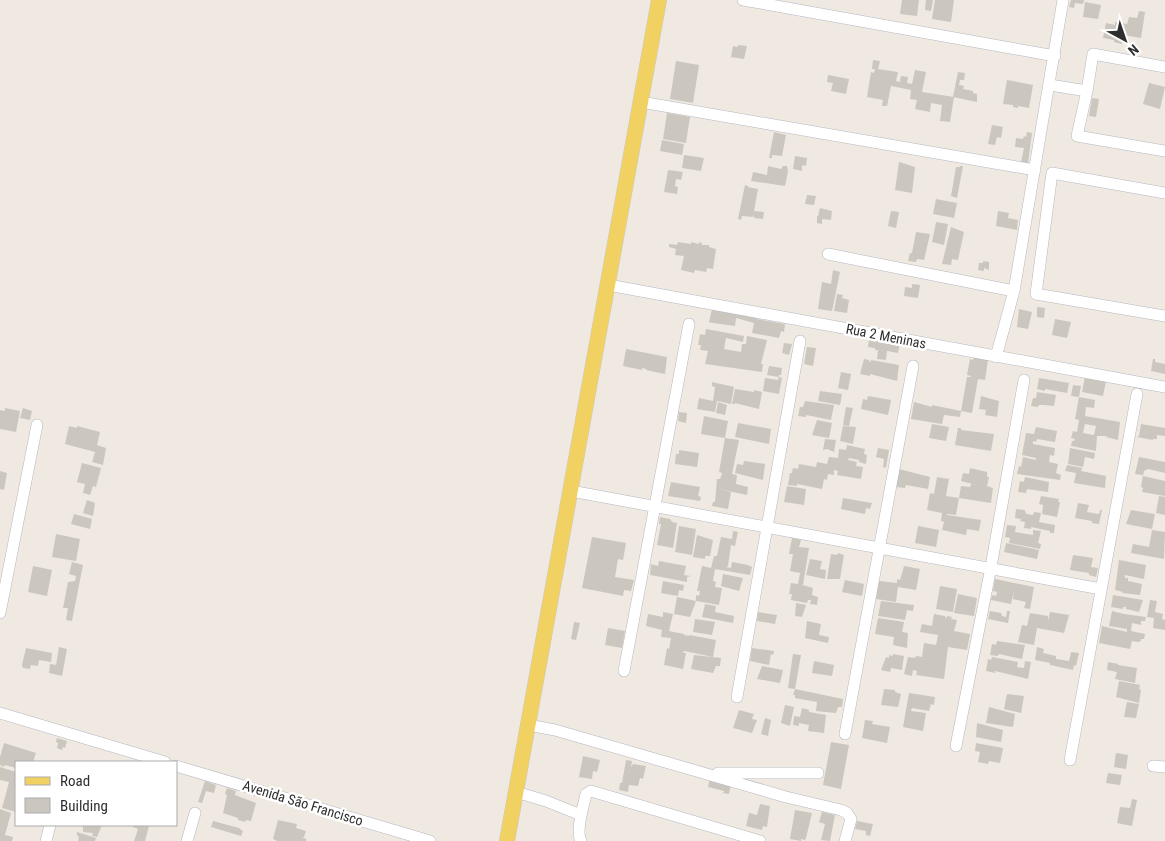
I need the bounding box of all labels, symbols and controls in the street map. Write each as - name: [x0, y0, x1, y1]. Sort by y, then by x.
- north arrow: [1100, 15, 1150, 65]
- text: N: [1125, 41, 1142, 59]
- street label: Rua 2 Meninas: [845, 320, 927, 352]
- legend: [15, 761, 178, 826]
- text: Road: [60, 772, 90, 790]
- street label: Avenida São Francisco: [241, 777, 365, 829]
- text: Building: [60, 797, 108, 815]

